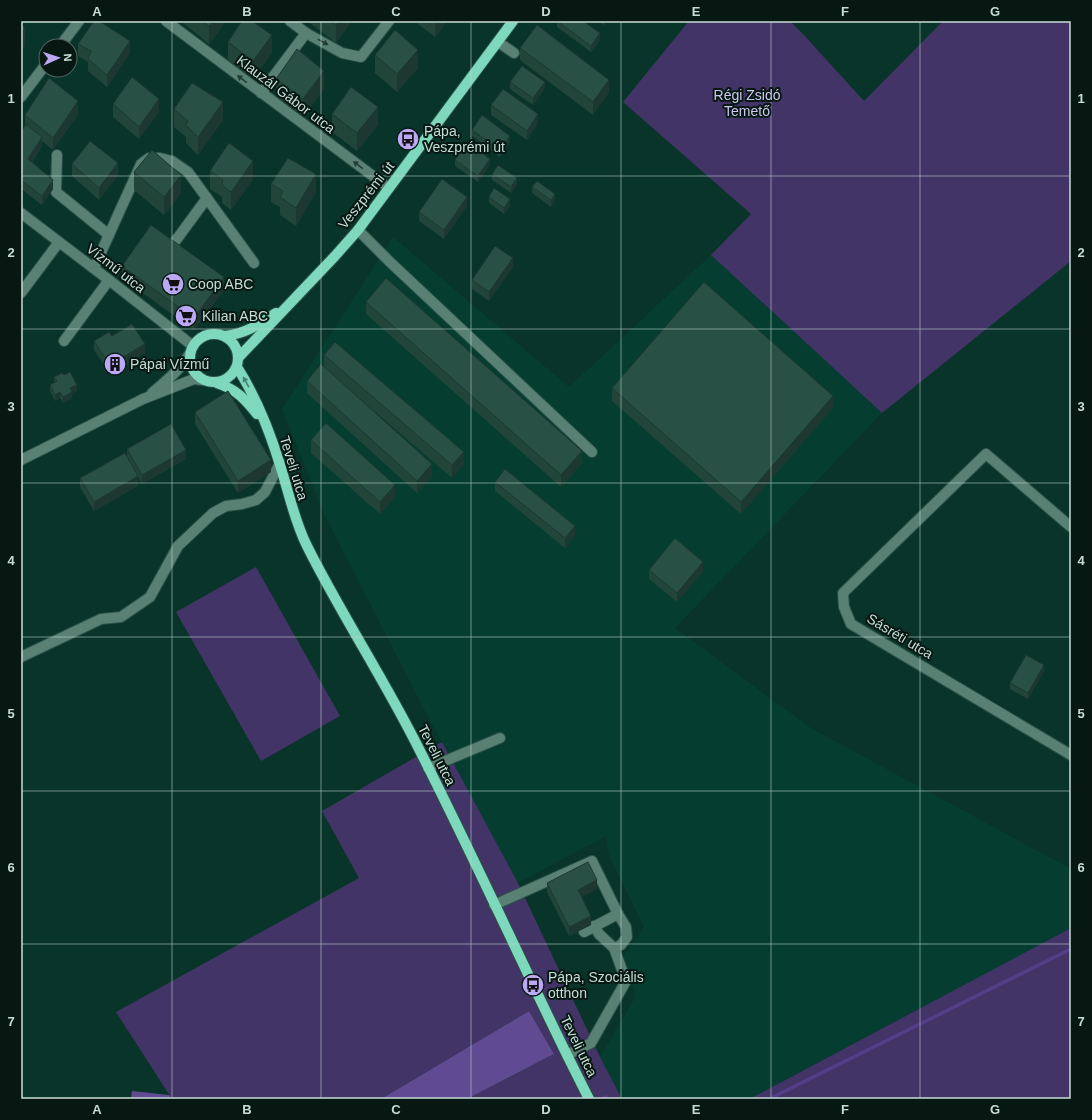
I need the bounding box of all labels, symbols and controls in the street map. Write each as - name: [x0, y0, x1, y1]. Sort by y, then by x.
- text: A: [92, 4, 102, 19]
- text: B: [242, 4, 252, 19]
- text: C: [391, 4, 401, 19]
- text: D: [541, 4, 551, 19]
- text: E: [692, 4, 701, 19]
- text: F: [841, 4, 849, 19]
- text: G: [990, 4, 1000, 19]
- north arrow: [38, 38, 78, 78]
- one-way arrow: [317, 39, 329, 46]
- street label: Klauzál Gábor utca: [234, 52, 339, 136]
- text: N: [62, 53, 74, 62]
- one-way arrow: [237, 74, 248, 83]
- park label: Régi Zsidó Temető: [714, 87, 781, 119]
- text: 1: [7, 91, 15, 106]
- text: 1: [1077, 91, 1085, 106]
- place label: Pápa, Veszprémi út: [424, 123, 505, 155]
- bus stop icon: Pápa, Veszprémi út: [395, 126, 421, 152]
- street label: Veszprémi út: [335, 158, 397, 232]
- one-way arrow: [352, 161, 363, 169]
- street label: Vízmű utca: [83, 240, 149, 296]
- text: 2: [7, 245, 15, 260]
- text: 2: [1077, 245, 1085, 260]
- supermarket icon: Coop ABC: [160, 271, 186, 297]
- place label: Coop ABC: [188, 276, 253, 292]
- supermarket icon: Kilian ABC: [173, 303, 199, 329]
- place label: Kilian ABC: [202, 308, 268, 324]
- building icon: Pápai Vízmű: [102, 351, 128, 377]
- place label: Pápai Vízmű: [130, 356, 210, 372]
- one-way arrow: [242, 376, 249, 388]
- text: 3: [7, 399, 15, 414]
- text: 3: [1077, 399, 1085, 414]
- street label: Teveli utca: [277, 434, 311, 502]
- text: 4: [7, 553, 15, 568]
- text: 4: [1077, 553, 1085, 568]
- street label: Sásréti utca: [864, 610, 936, 662]
- text: 5: [7, 706, 15, 721]
- text: 5: [1077, 706, 1085, 721]
- street label: Teveli utca: [415, 722, 459, 788]
- text: 6: [7, 860, 15, 875]
- text: 6: [1077, 860, 1085, 875]
- place label: Pápa, Szociális otthon: [548, 969, 644, 1001]
- bus stop icon: Pápa, Szociális otthon: [520, 972, 546, 998]
- street label: Teveli utca: [557, 1013, 601, 1079]
- text: 7: [7, 1014, 15, 1029]
- text: 7: [1077, 1014, 1085, 1029]
- text: A: [92, 1102, 102, 1117]
- text: B: [242, 1102, 252, 1117]
- text: C: [391, 1102, 401, 1117]
- text: D: [541, 1102, 551, 1117]
- text: E: [692, 1102, 701, 1117]
- text: F: [841, 1102, 849, 1117]
- text: G: [990, 1102, 1000, 1117]

